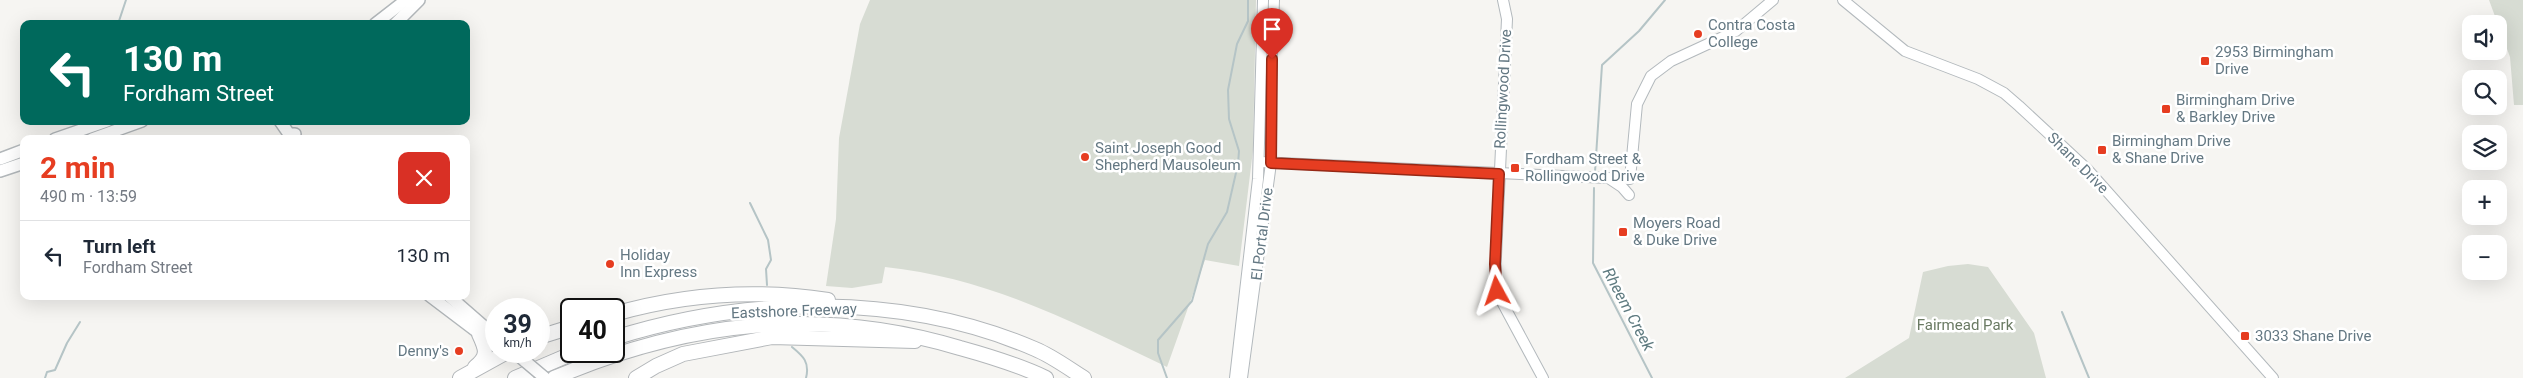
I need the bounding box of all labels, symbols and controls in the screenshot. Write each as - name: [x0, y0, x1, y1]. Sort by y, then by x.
- pin: [1251, 8, 1293, 59]
- icon: arrive: [1258, 15, 1286, 43]
- map controls: [2462, 15, 2507, 280]
- button: sound: [2462, 15, 2507, 60]
- place label: Contra Costa College: [1708, 16, 1795, 51]
- marker: Contra Costa College: [1692, 28, 1704, 40]
- street label: Rollingwood Drive: [1491, 29, 1515, 149]
- text: 130 m: [123, 39, 222, 80]
- icon: left: [40, 40, 105, 105]
- place label: 2953 Birmingham Drive: [2215, 43, 2334, 78]
- marker: 2953 Birmingham Drive: [2199, 55, 2211, 67]
- button: search: [2462, 70, 2507, 115]
- text: Fordham Street: [123, 81, 274, 106]
- place label: Birmingham Drive & Barkley Drive: [2176, 91, 2295, 126]
- marker: Birmingham Drive & Barkley Drive: [2160, 103, 2172, 115]
- button: layers: [2462, 125, 2507, 170]
- street label: Shane Drive: [2044, 129, 2112, 197]
- place label: Birmingham Drive & Shane Drive: [2112, 132, 2231, 167]
- place label: Saint Joseph Good Shepherd Mausoleum: [1095, 139, 1241, 174]
- marker: Birmingham Drive & Shane Drive: [2096, 144, 2108, 156]
- text: 2 min: [40, 150, 115, 185]
- place label: Fordham Street & Rollingwood Drive: [1525, 150, 1645, 185]
- marker: Saint Joseph Good Shepherd Mausoleum: [1079, 151, 1091, 163]
- button: close: [398, 152, 450, 204]
- marker: Fordham Street & Rollingwood Drive: [1509, 162, 1521, 174]
- button: +: [2462, 180, 2507, 225]
- text: 490 m · 13:59: [40, 187, 137, 206]
- street label: El Portal Drive: [1247, 187, 1277, 281]
- place label: Moyers Road & Duke Drive: [1633, 214, 1720, 249]
- marker: Moyers Road & Duke Drive: [1617, 226, 1629, 238]
- text: Turn left: [83, 235, 156, 258]
- button: −: [2462, 235, 2507, 280]
- icon: left: [40, 242, 68, 270]
- text: 130 m: [397, 244, 450, 267]
- place label: Holiday Inn Express: [620, 246, 697, 281]
- text: Fordham Street: [83, 258, 193, 277]
- marker: Holiday Inn Express: [604, 258, 616, 270]
- position arrow: [1470, 264, 1522, 316]
- water label: Rheem Creek: [1599, 264, 1659, 355]
- speed limit sign: 40: [560, 298, 625, 363]
- street label: Eastshore Freeway: [731, 300, 857, 322]
- text: 39: [503, 310, 532, 339]
- park label: Fairmead Park: [1917, 316, 2014, 334]
- place label: 3033 Shane Drive: [2255, 327, 2371, 345]
- marker: 3033 Shane Drive: [2239, 330, 2251, 342]
- text: km/h: [503, 336, 532, 350]
- place label: Denny's: [398, 342, 449, 360]
- marker: Denny's: [453, 345, 465, 357]

